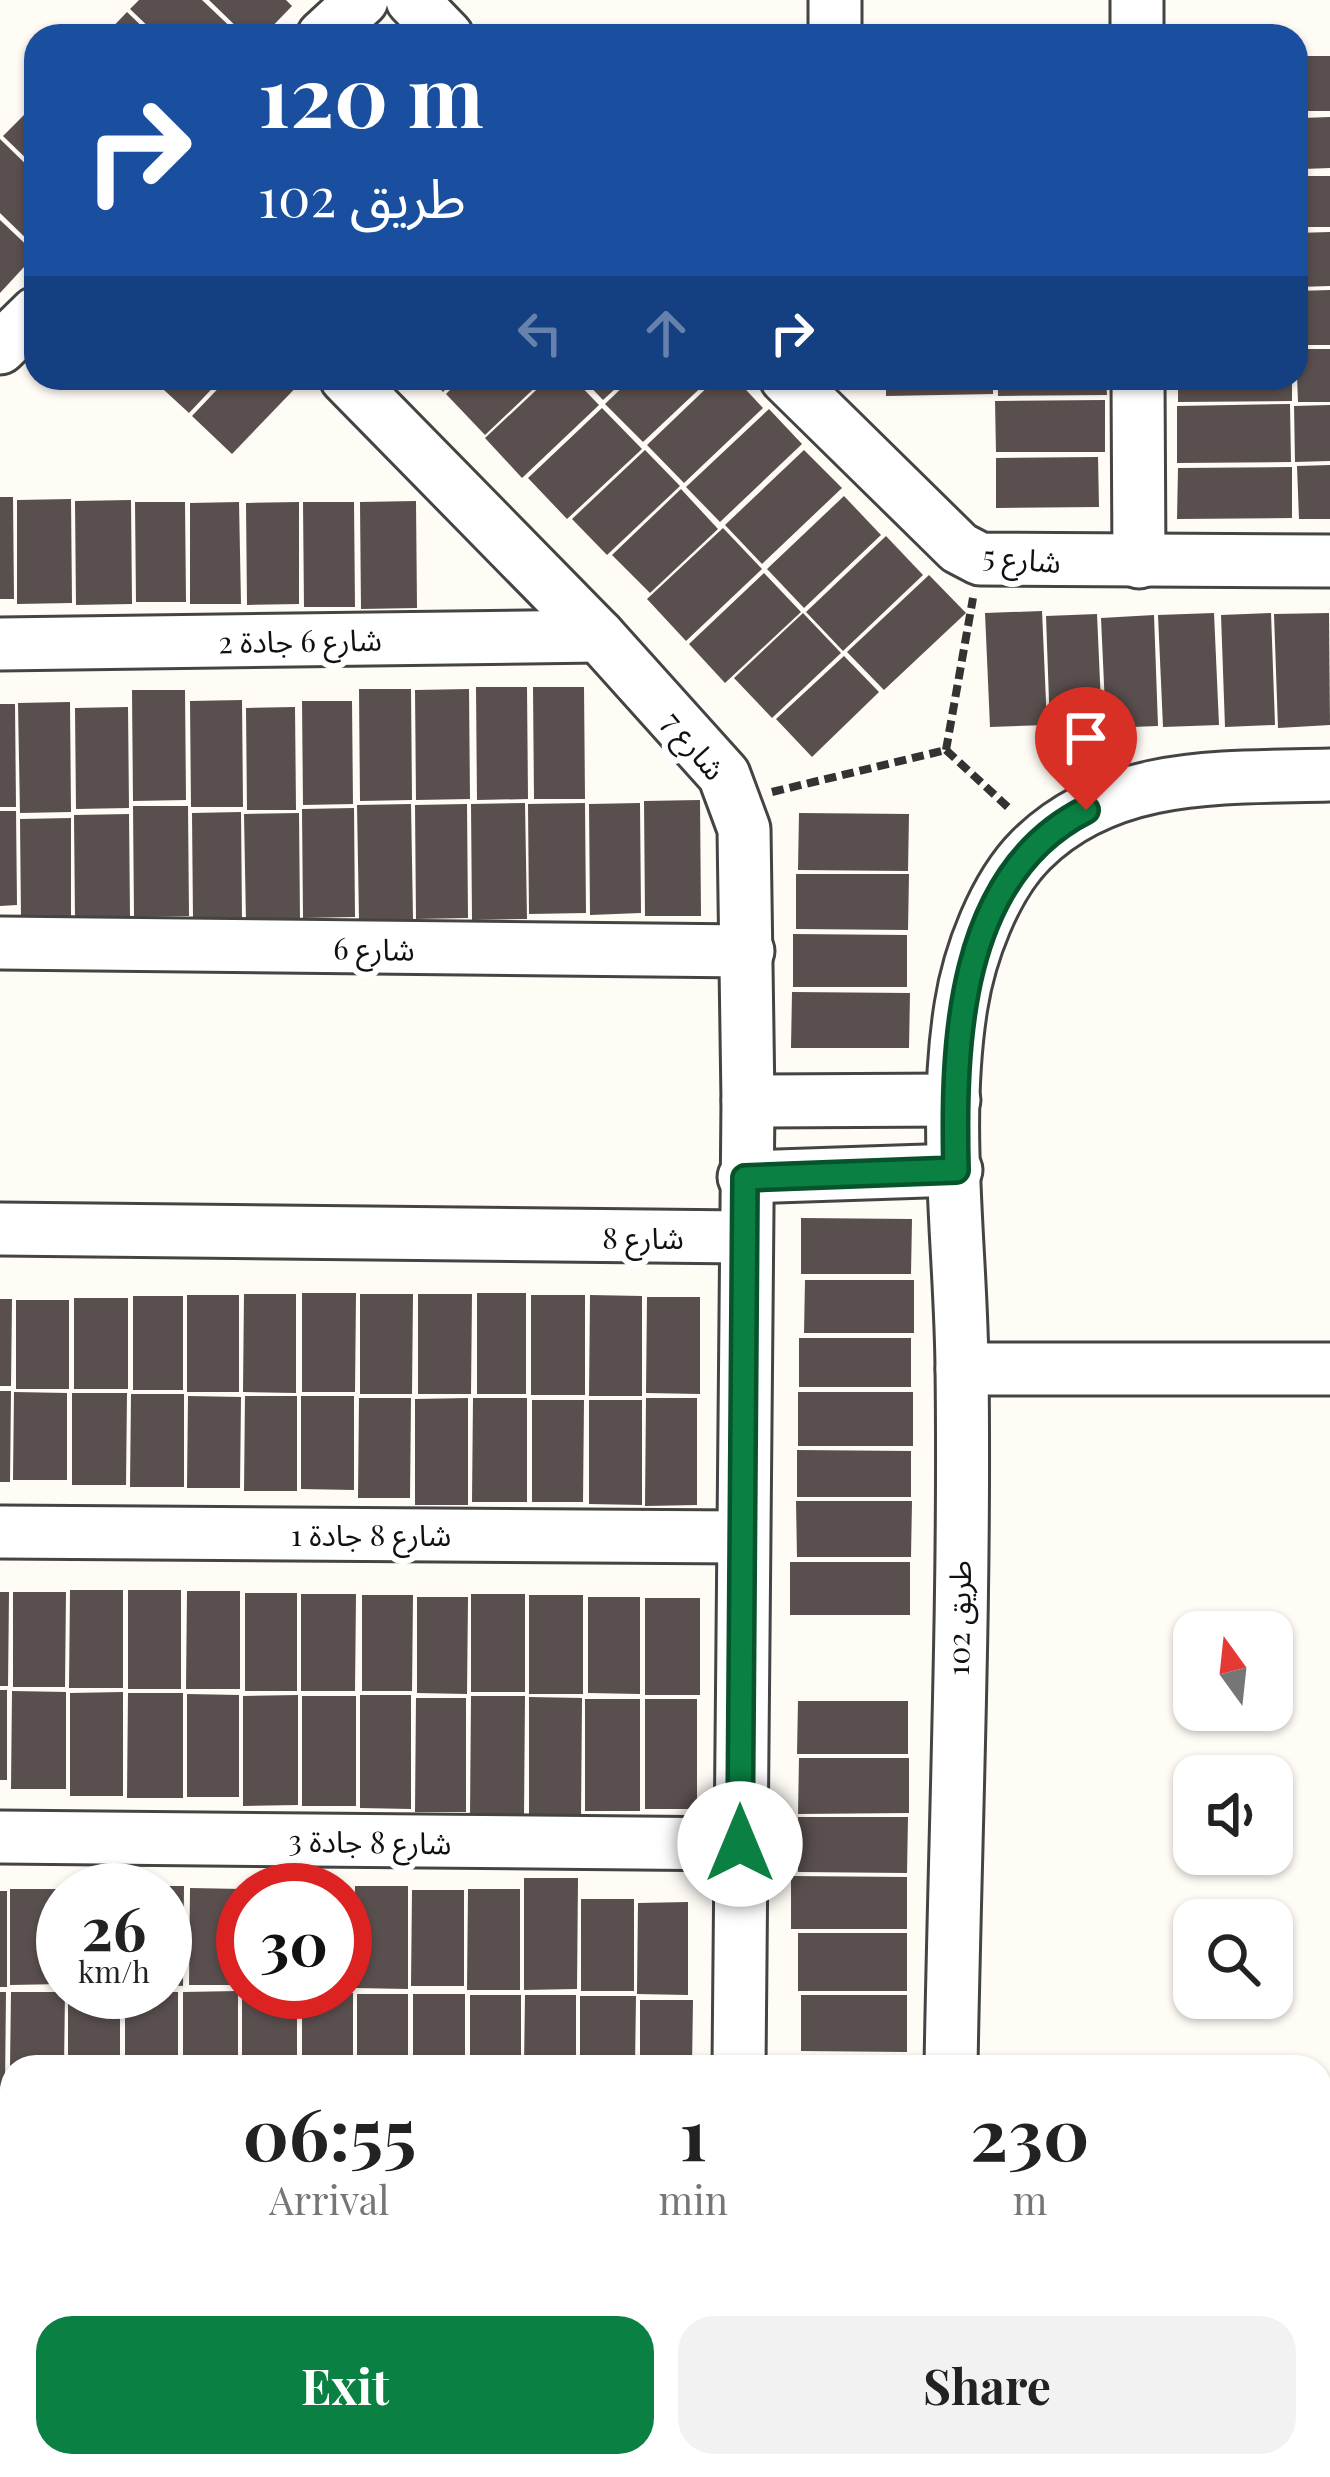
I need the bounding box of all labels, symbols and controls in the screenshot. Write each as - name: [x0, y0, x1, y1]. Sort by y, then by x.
- text: 120 m: [258, 37, 484, 149]
- icon: right: [60, 72, 216, 228]
- text: طريق 102: [258, 160, 466, 232]
- icon: left: [507, 300, 573, 366]
- icon: ahead: [633, 300, 699, 366]
- icon: right: [759, 300, 825, 366]
- street label: شارع 5: [981, 535, 1063, 585]
- street label: شارع 6 جادة 2: [218, 619, 382, 665]
- pin: [1035, 687, 1137, 810]
- street label: شارع 7: [652, 702, 735, 790]
- icon: arrive: [1053, 705, 1119, 771]
- street label: شارع 6: [333, 927, 415, 973]
- street label: شارع 8: [602, 1217, 684, 1261]
- street label: شارع 8 جادة 1: [291, 1514, 451, 1558]
- street label: طريق 102: [937, 1560, 979, 1676]
- north arrow: [1173, 1611, 1293, 1731]
- map controls: [1173, 1611, 1293, 2019]
- button: sound: [1173, 1755, 1293, 1875]
- position arrow: [677, 1781, 803, 1907]
- street label: شارع 8 جادة 3: [288, 1820, 452, 1866]
- speed limit sign: 30: [216, 1863, 372, 2019]
- text: 26: [81, 1886, 147, 1966]
- button: search: [1173, 1899, 1293, 2019]
- text: km/h: [78, 1951, 150, 1991]
- text: 06:55: [242, 2083, 416, 2179]
- text: 1: [679, 2083, 707, 2179]
- text: 230: [970, 2083, 1090, 2179]
- text: Arrival: [269, 2173, 389, 2225]
- text: min: [659, 2173, 728, 2225]
- text: m: [1013, 2173, 1047, 2225]
- button: Exit: [36, 2316, 654, 2454]
- button: Share: [678, 2316, 1296, 2454]

